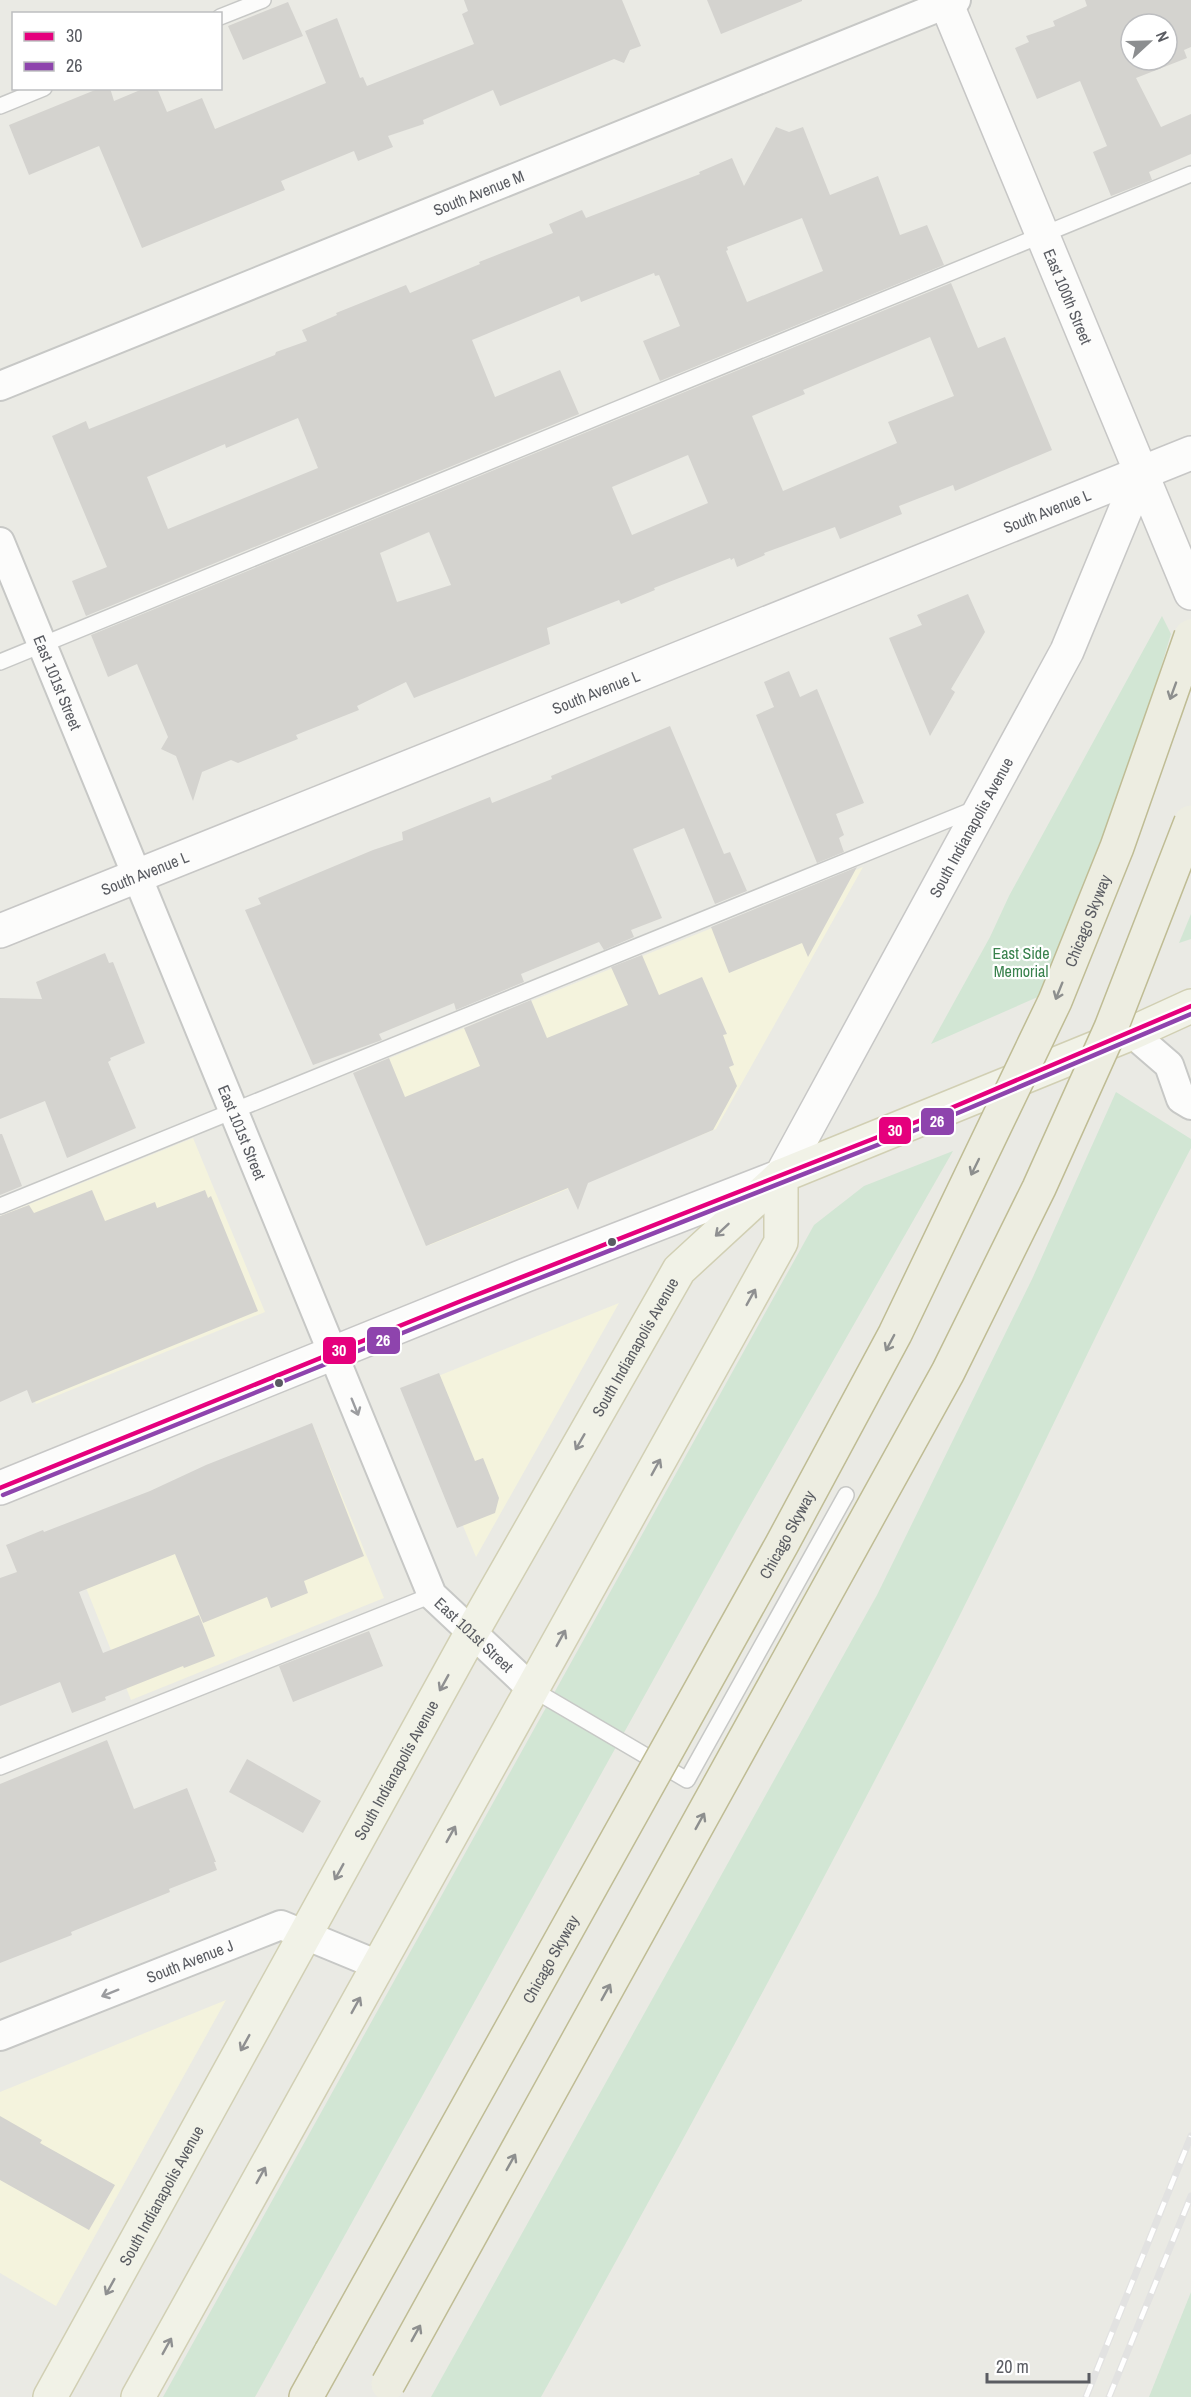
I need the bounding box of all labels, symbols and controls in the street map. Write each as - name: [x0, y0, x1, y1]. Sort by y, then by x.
- legend: [12, 12, 222, 90]
- north arrow: [1119, 12, 1179, 72]
- text: 30: [66, 23, 82, 48]
- text: N: [1151, 28, 1175, 45]
- text: 26: [66, 53, 82, 78]
- street label: South Avenue M: [430, 165, 527, 221]
- street label: East 100th Street: [1038, 245, 1098, 348]
- street label: South Avenue L: [1000, 483, 1095, 538]
- street label: East 101st Street: [28, 632, 87, 734]
- street label: South Avenue L: [549, 664, 643, 719]
- one-way arrow: [1167, 681, 1178, 700]
- street label: South Indianapolis Avenue: [924, 753, 1018, 901]
- street label: South Avenue L: [98, 845, 192, 900]
- street label: Chicago Skyway: [1059, 871, 1116, 970]
- park label: East Side Memorial: [993, 942, 1049, 982]
- one-way arrow: [1052, 981, 1063, 1000]
- street label: East 101st Street: [213, 1081, 272, 1183]
- line badge: 26: [920, 1107, 955, 1136]
- text: 26: [930, 1110, 944, 1132]
- line badge: 30: [878, 1116, 912, 1145]
- text: 30: [888, 1119, 902, 1141]
- one-way arrow: [968, 1158, 980, 1176]
- one-way arrow: [715, 1222, 730, 1237]
- unlabelled marker: [606, 1236, 618, 1248]
- street label: South Indianapolis Avenue: [587, 1273, 683, 1420]
- one-way arrow: [745, 1289, 757, 1306]
- line badge: 26: [366, 1326, 401, 1355]
- text: 26: [376, 1329, 390, 1351]
- one-way arrow: [884, 1334, 896, 1351]
- line badge: 30: [322, 1336, 357, 1365]
- text: 30: [332, 1339, 346, 1361]
- unlabelled marker: [273, 1377, 285, 1389]
- one-way arrow: [350, 1398, 361, 1416]
- one-way arrow: [574, 1433, 586, 1450]
- one-way arrow: [650, 1459, 662, 1476]
- street label: Chicago Skyway: [754, 1486, 820, 1583]
- street label: East 101st Street: [430, 1592, 519, 1677]
- one-way arrow: [555, 1629, 567, 1646]
- one-way arrow: [438, 1674, 450, 1691]
- street label: South Indianapolis Avenue: [348, 1696, 443, 1844]
- one-way arrow: [694, 1813, 706, 1830]
- one-way arrow: [445, 1826, 457, 1843]
- one-way arrow: [333, 1863, 345, 1880]
- street label: Chicago Skyway: [517, 1911, 584, 2007]
- street label: South Avenue J: [143, 1934, 236, 1988]
- one-way arrow: [600, 1984, 612, 2001]
- one-way arrow: [101, 1988, 120, 1999]
- one-way arrow: [351, 1996, 362, 2014]
- one-way arrow: [239, 2034, 251, 2051]
- street label: South Indianapolis Avenue: [114, 2122, 209, 2270]
- one-way arrow: [505, 2154, 517, 2171]
- one-way arrow: [255, 2167, 267, 2184]
- one-way arrow: [104, 2278, 115, 2296]
- one-way arrow: [411, 2324, 422, 2342]
- one-way arrow: [161, 2338, 173, 2355]
- scale bar: [987, 2346, 1089, 2384]
- text: 20 m: [996, 2354, 1029, 2379]

